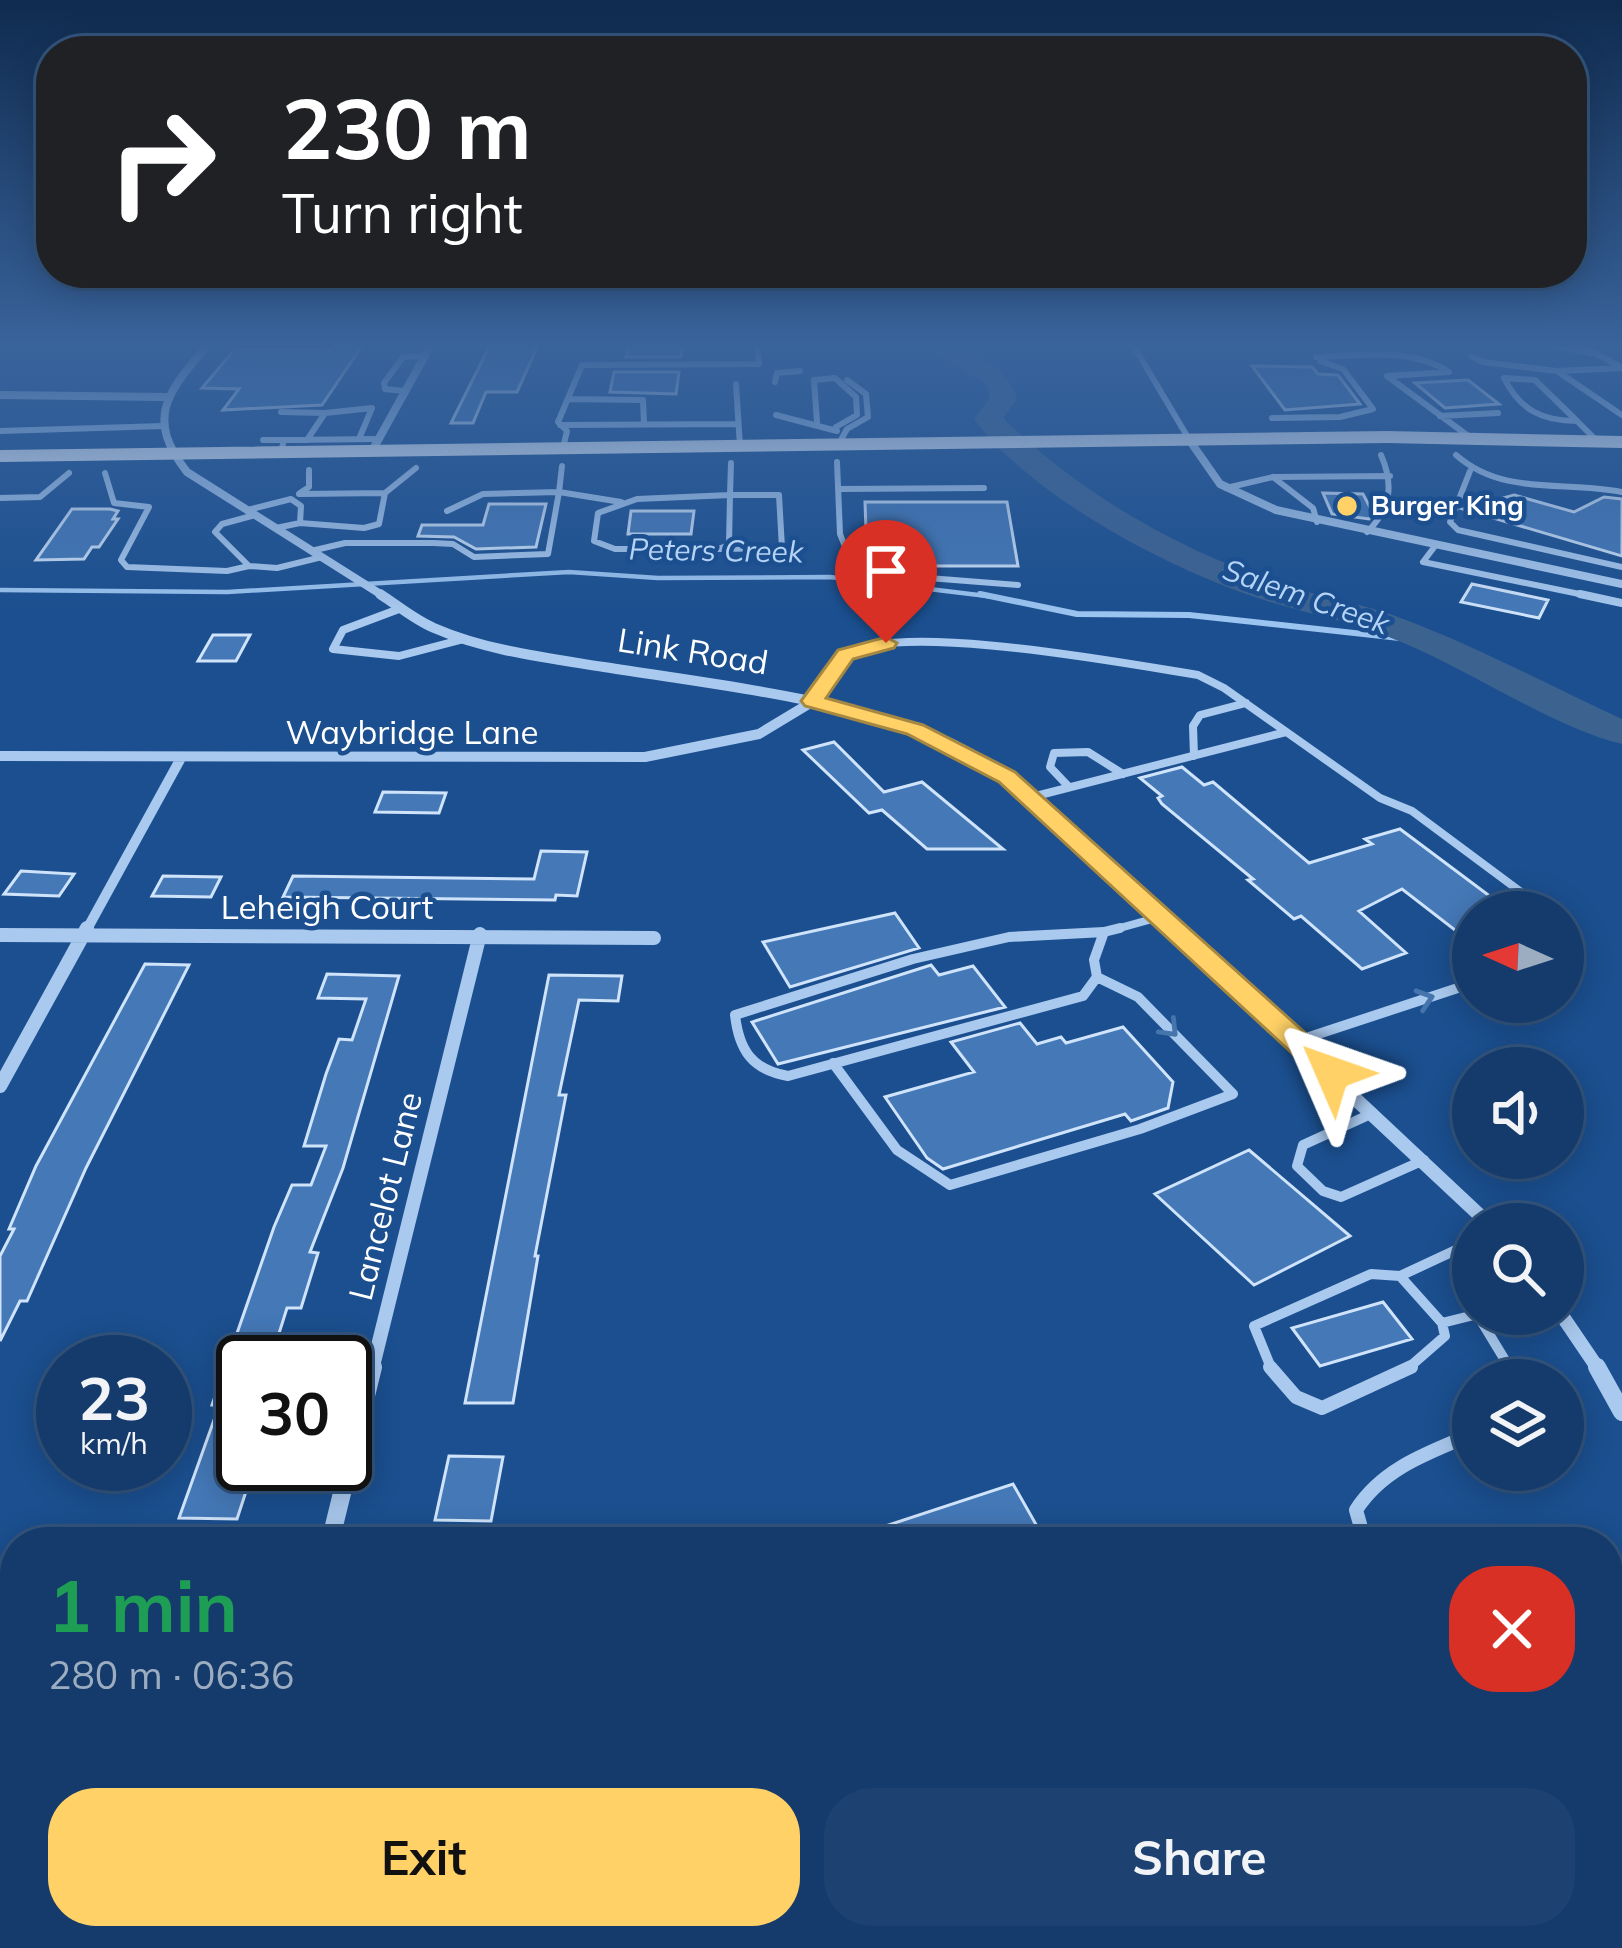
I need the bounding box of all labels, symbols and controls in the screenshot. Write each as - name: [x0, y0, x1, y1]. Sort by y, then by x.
- text: 230 m: [282, 75, 532, 180]
- icon: right: [84, 84, 240, 240]
- text: Turn right: [282, 179, 523, 247]
- place label: Burger King: [1371, 488, 1524, 522]
- marker: Burger King: [1334, 493, 1360, 519]
- pin: [835, 520, 937, 643]
- water label: Peters Creek: [628, 529, 805, 571]
- icon: arrive: [853, 538, 919, 604]
- water label: Salem Creek: [1218, 550, 1396, 643]
- street label: Link Road: [615, 618, 771, 683]
- street label: Waybridge Lane: [286, 711, 538, 752]
- street label: Leheigh Court: [221, 886, 433, 927]
- north arrow: [1452, 891, 1584, 1023]
- map controls: [1452, 891, 1584, 1491]
- one-way arrow: [1414, 989, 1435, 1014]
- position arrow: [1269, 1010, 1395, 1136]
- one-way arrow: [1155, 1015, 1177, 1037]
- button: sound: [1452, 1047, 1584, 1179]
- street label: Lancelot Lane: [339, 1088, 430, 1304]
- button: search: [1452, 1203, 1584, 1335]
- speed limit sign: 30: [216, 1335, 372, 1491]
- button: layers: [1452, 1359, 1584, 1491]
- text: 23: [78, 1360, 150, 1435]
- text: km/h: [80, 1424, 148, 1462]
- text: 1 min: [48, 1560, 238, 1650]
- button: close: [1449, 1566, 1575, 1692]
- text: 280 m · 06:36: [48, 1650, 294, 1699]
- button: Exit: [48, 1788, 800, 1926]
- button: Share: [824, 1788, 1575, 1926]

